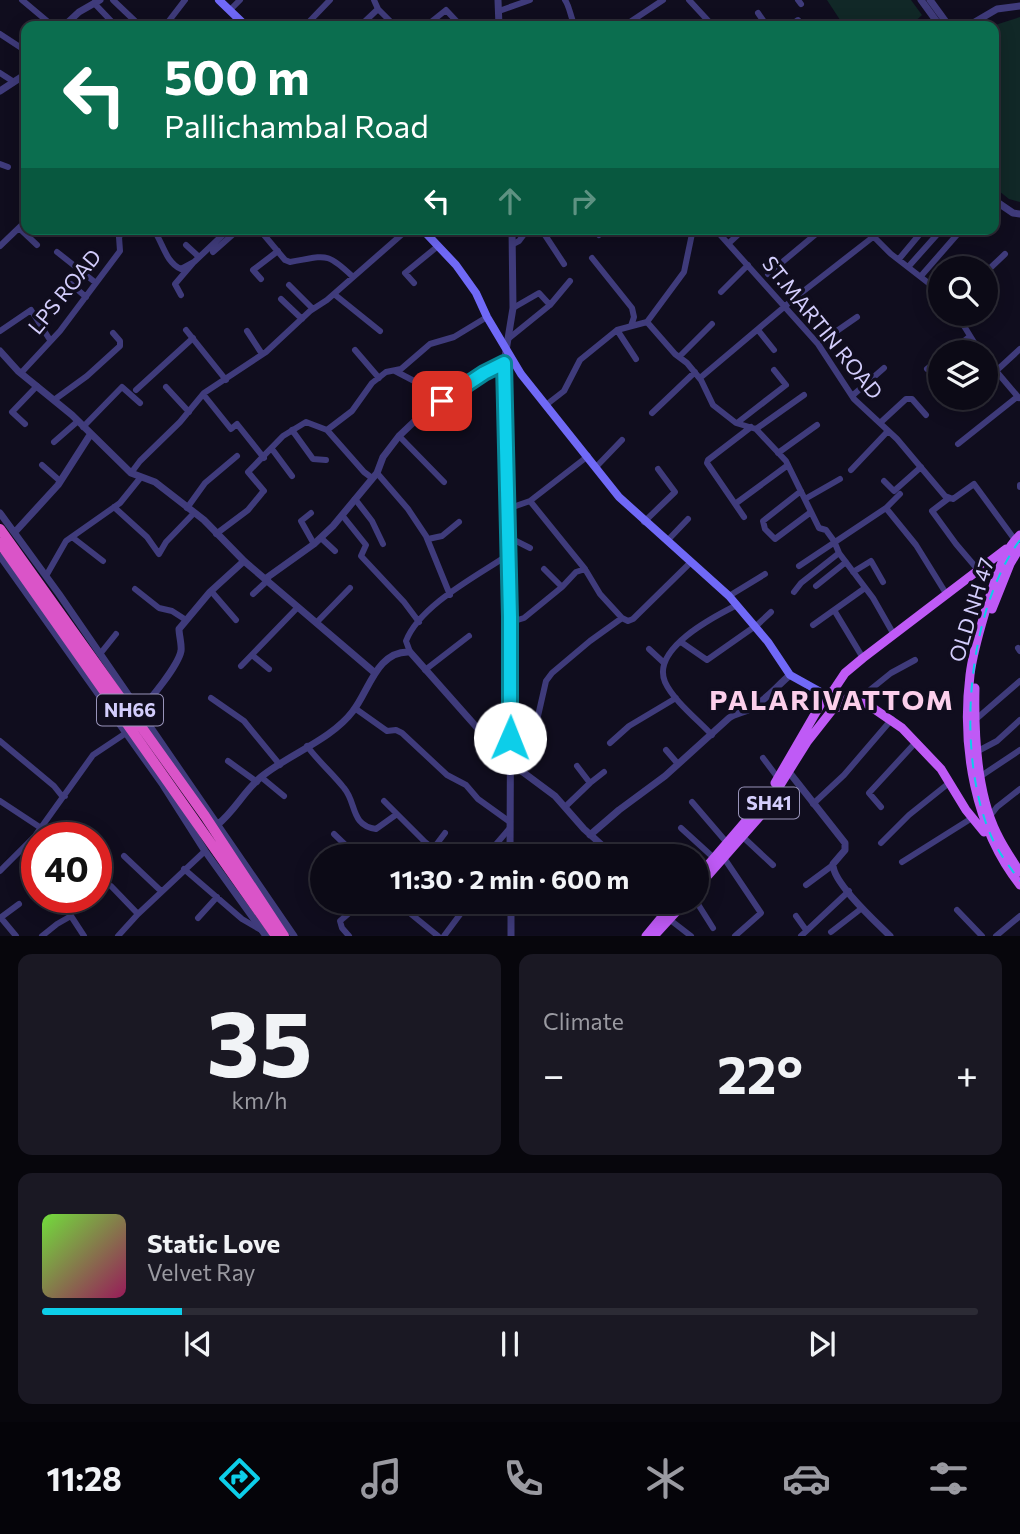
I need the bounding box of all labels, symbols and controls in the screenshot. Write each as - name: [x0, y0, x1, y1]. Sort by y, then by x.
- text: 500 m: [164, 45, 310, 105]
- icon: left: [49, 49, 140, 140]
- text: Pallichambal Road: [164, 105, 429, 145]
- icon: left: [418, 182, 456, 220]
- icon: ahead: [491, 182, 529, 220]
- icon: right: [564, 182, 602, 220]
- street label: LPS ROAD: [22, 244, 106, 338]
- street label: ST.MARTIN ROAD: [758, 251, 888, 404]
- map controls: [928, 256, 998, 410]
- button: search: [928, 256, 998, 326]
- button: layers: [928, 340, 998, 410]
- pin: [412, 371, 472, 431]
- icon: arrive: [423, 382, 461, 420]
- street label: OLD NH 47: [943, 554, 998, 665]
- district label: PALARIVATTOM: [709, 682, 955, 716]
- road number: NH66: [97, 694, 163, 726]
- position arrow: [473, 701, 547, 775]
- road number: SH41: [739, 788, 799, 818]
- speed limit sign: 40: [21, 822, 112, 913]
- text: 11:30 · 2 min · 600 m: [390, 863, 629, 894]
- text: 35: [206, 984, 313, 1096]
- text: Climate: [543, 1007, 624, 1035]
- text: 22°: [717, 1041, 803, 1105]
- text: −: [543, 1050, 565, 1097]
- text: +: [956, 1050, 978, 1097]
- text: km/h: [232, 1086, 287, 1114]
- text: Static Love: [147, 1227, 280, 1258]
- text: Velvet Ray: [147, 1258, 255, 1286]
- icon: previous: [179, 1325, 217, 1363]
- icon: pause: [491, 1325, 529, 1363]
- icon: next: [803, 1325, 841, 1363]
- icon: directions: [215, 1454, 264, 1503]
- icon: music: [357, 1454, 406, 1503]
- icon: phone: [499, 1454, 548, 1503]
- icon: climate: [641, 1454, 690, 1503]
- icon: car: [782, 1454, 831, 1503]
- icon: filters: [924, 1454, 973, 1503]
- text: 11:28: [46, 1458, 122, 1498]

